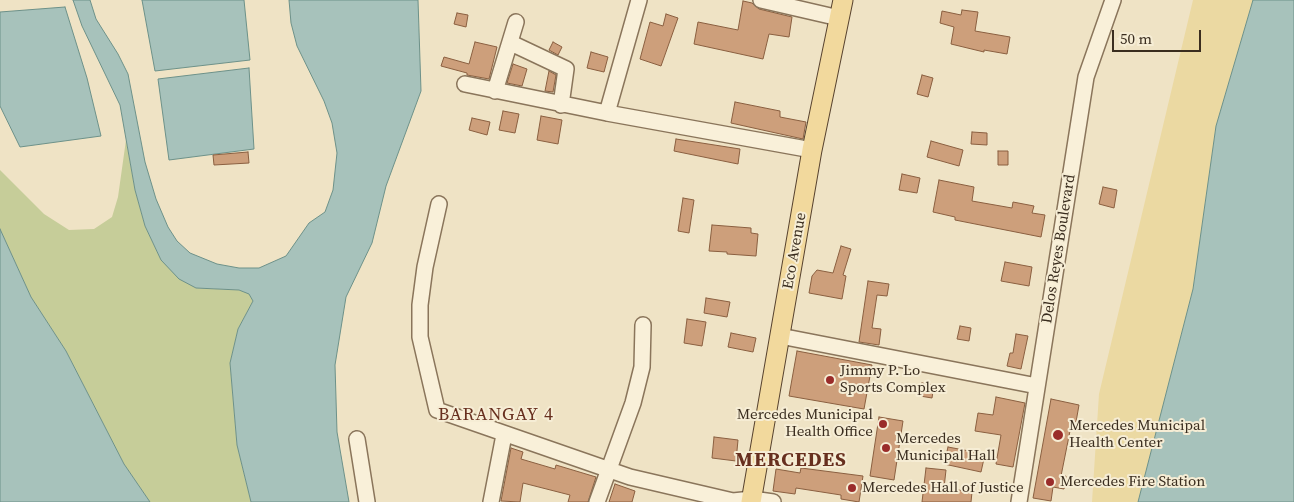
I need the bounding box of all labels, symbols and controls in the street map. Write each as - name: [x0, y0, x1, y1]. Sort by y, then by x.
- scale bar: [1114, 20, 1203, 52]
- text: 50 m: [1120, 28, 1152, 49]
- street label: Delos Reyes Boulevard: [1038, 173, 1080, 325]
- street label: Eco Avenue: [779, 211, 811, 291]
- place label: Jimmy P. Lo Sports Complex: [840, 362, 946, 397]
- marker: Jimmy P. Lo Sports Complex: [824, 374, 836, 386]
- district label: BARANGAY 4: [437, 404, 555, 426]
- place label: Mercedes Municipal Health Office: [737, 406, 873, 441]
- place label: Mercedes Municipal Health Center: [1069, 417, 1205, 452]
- marker: Mercedes Municipal Health Office: [877, 418, 889, 430]
- marker: Mercedes Municipal Health Center: [1051, 428, 1065, 442]
- place label: Mercedes Municipal Hall: [896, 430, 996, 465]
- marker: Mercedes Municipal Hall: [880, 442, 892, 454]
- district label: MERCEDES: [734, 449, 848, 473]
- place label: Mercedes Fire Station: [1060, 473, 1205, 491]
- marker: Mercedes Fire Station: [1044, 476, 1056, 488]
- place label: Mercedes Hall of Justice: [862, 479, 1024, 497]
- marker: Mercedes Hall of Justice: [846, 482, 858, 494]

